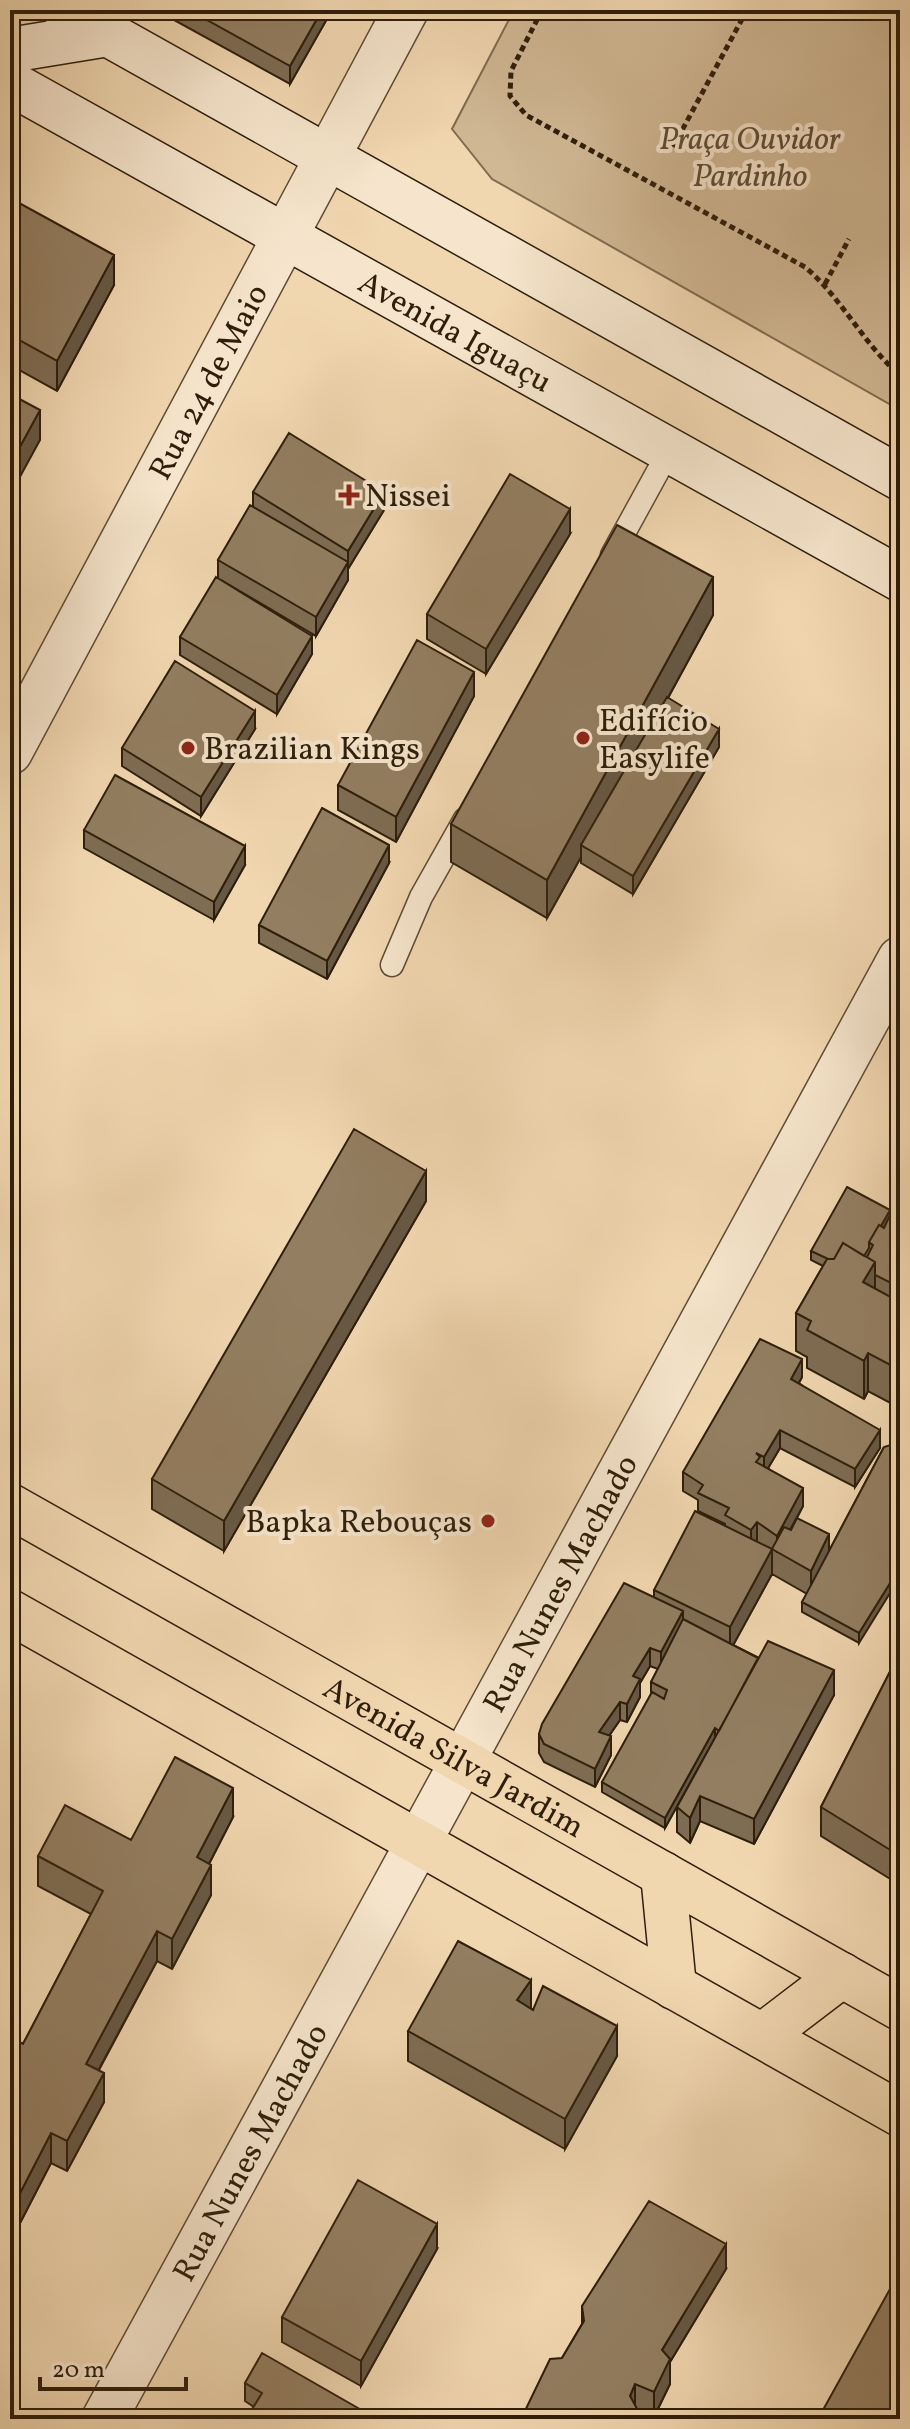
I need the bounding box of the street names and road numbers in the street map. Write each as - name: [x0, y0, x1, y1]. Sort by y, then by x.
- street label: Avenida Iguaçu: [349, 262, 559, 406]
- street label: Rua 24 de Maio: [140, 277, 281, 489]
- street label: Rua Nunes Machado: [474, 1448, 651, 1721]
- street label: Avenida Silva Jardim: [314, 1668, 591, 1850]
- street label: Rua Nunes Machado: [164, 2017, 340, 2290]

